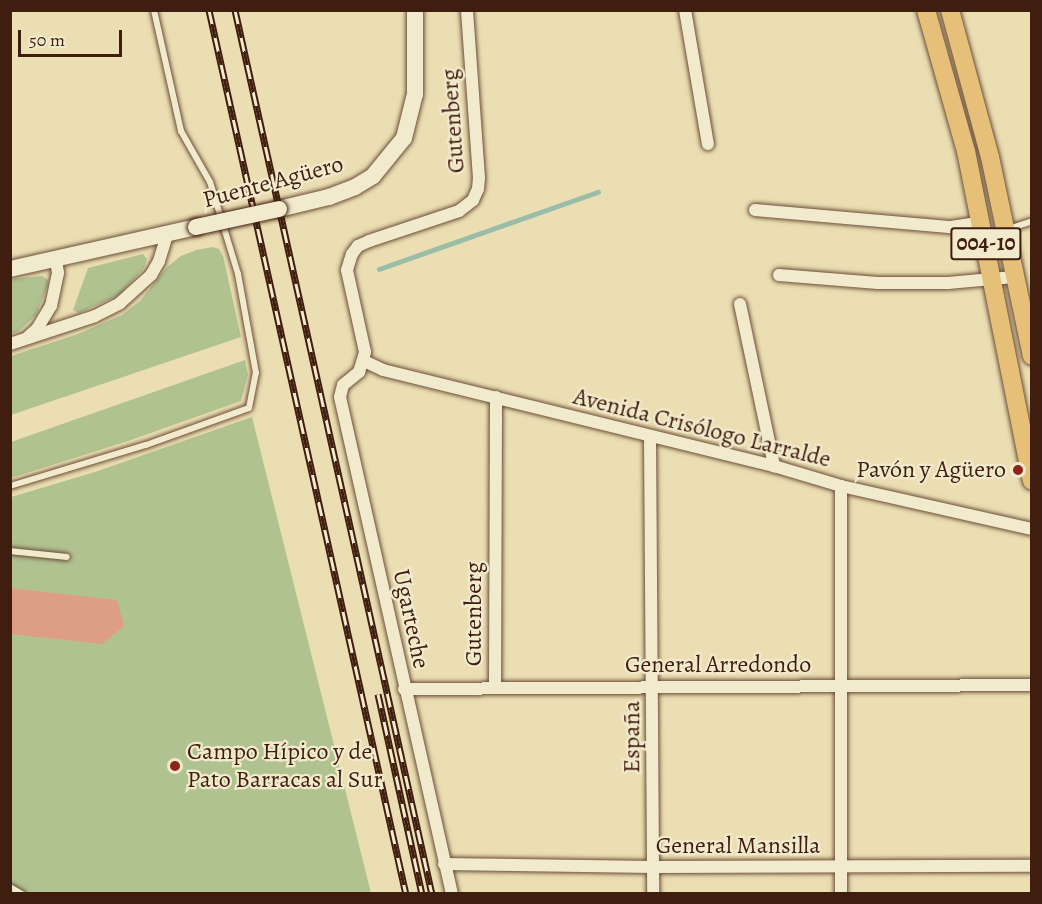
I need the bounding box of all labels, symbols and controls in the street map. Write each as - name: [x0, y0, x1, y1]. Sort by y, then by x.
- scale bar: [21, 18, 124, 56]
- text: 50 m: [29, 28, 65, 52]
- street label: Gutenberg: [435, 68, 471, 174]
- street label: Puente Agüero: [200, 149, 346, 215]
- road number: 004-10: [950, 225, 1022, 263]
- street label: Avenida Crisólogo Larralde: [570, 382, 834, 474]
- place label: Pavón y Agüero: [856, 456, 1006, 484]
- marker: Pavón y Agüero: [1011, 463, 1025, 477]
- street label: Gutenberg: [460, 562, 488, 666]
- street label: Ugarteche: [386, 567, 436, 671]
- street label: General Arredondo: [625, 651, 811, 679]
- street label: España: [618, 701, 646, 773]
- place label: Campo Hípico y de Pato Barracas al Sur: [187, 738, 383, 794]
- marker: Campo Hípico y de Pato Barracas al Sur: [168, 759, 182, 773]
- street label: General Mansilla: [656, 832, 820, 860]

